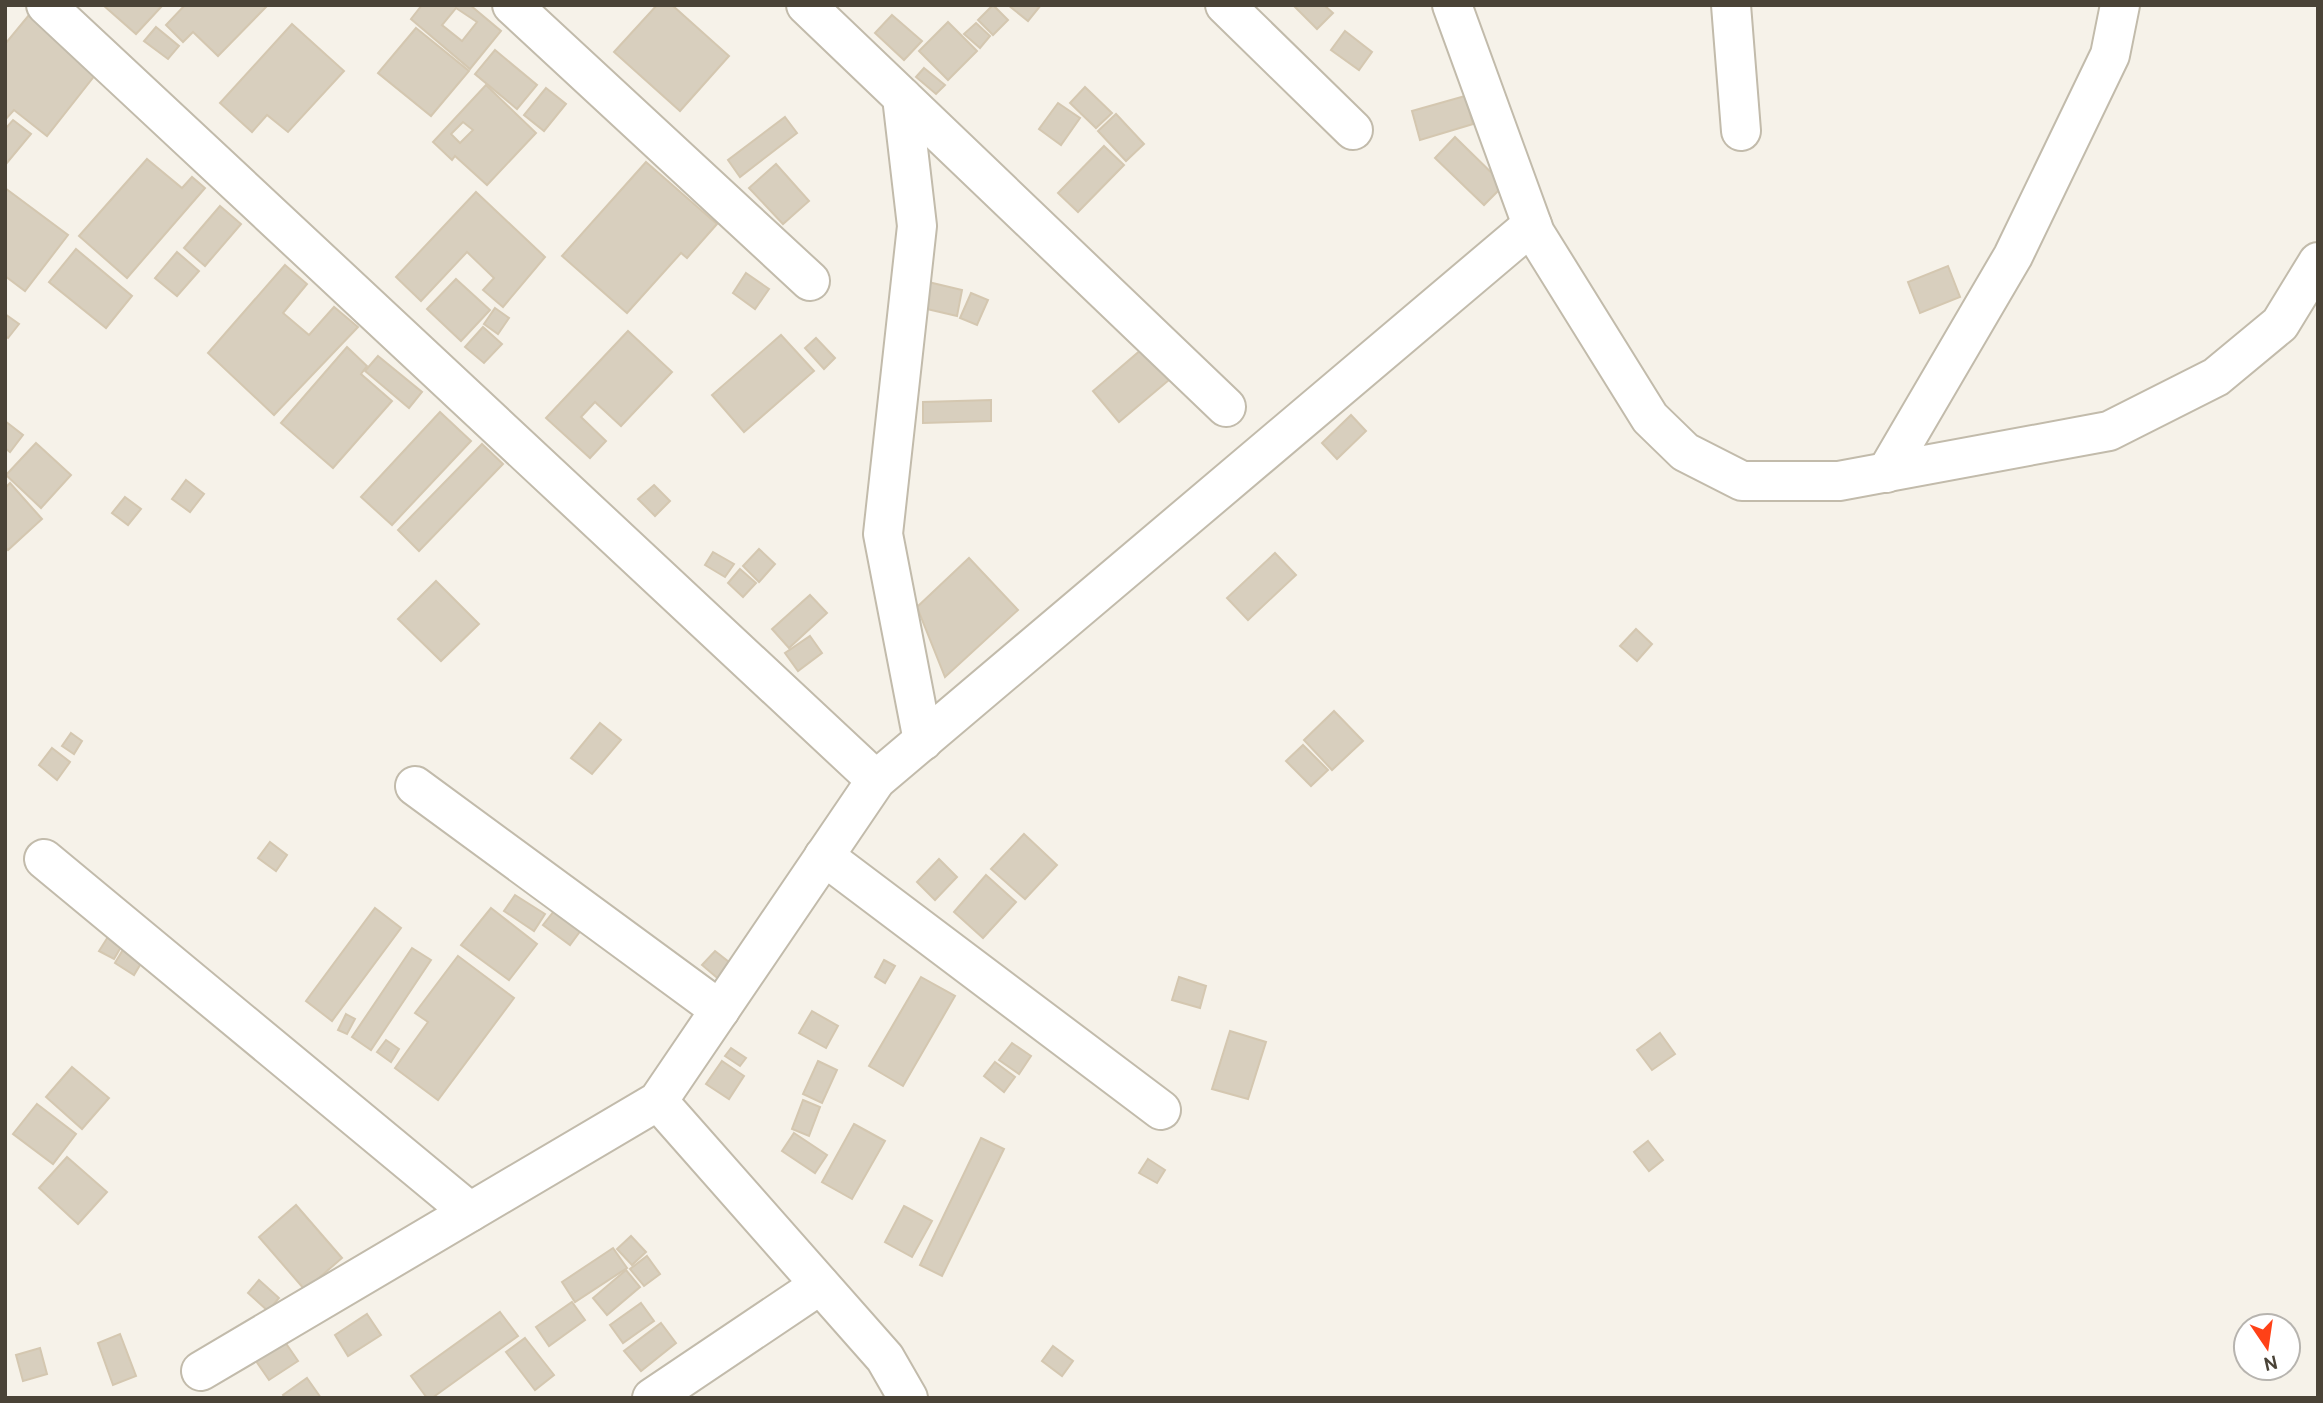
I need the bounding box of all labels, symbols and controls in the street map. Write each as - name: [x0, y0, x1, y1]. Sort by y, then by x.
- north arrow: [2232, 1312, 2302, 1382]
- text: N: [2262, 1350, 2280, 1376]

